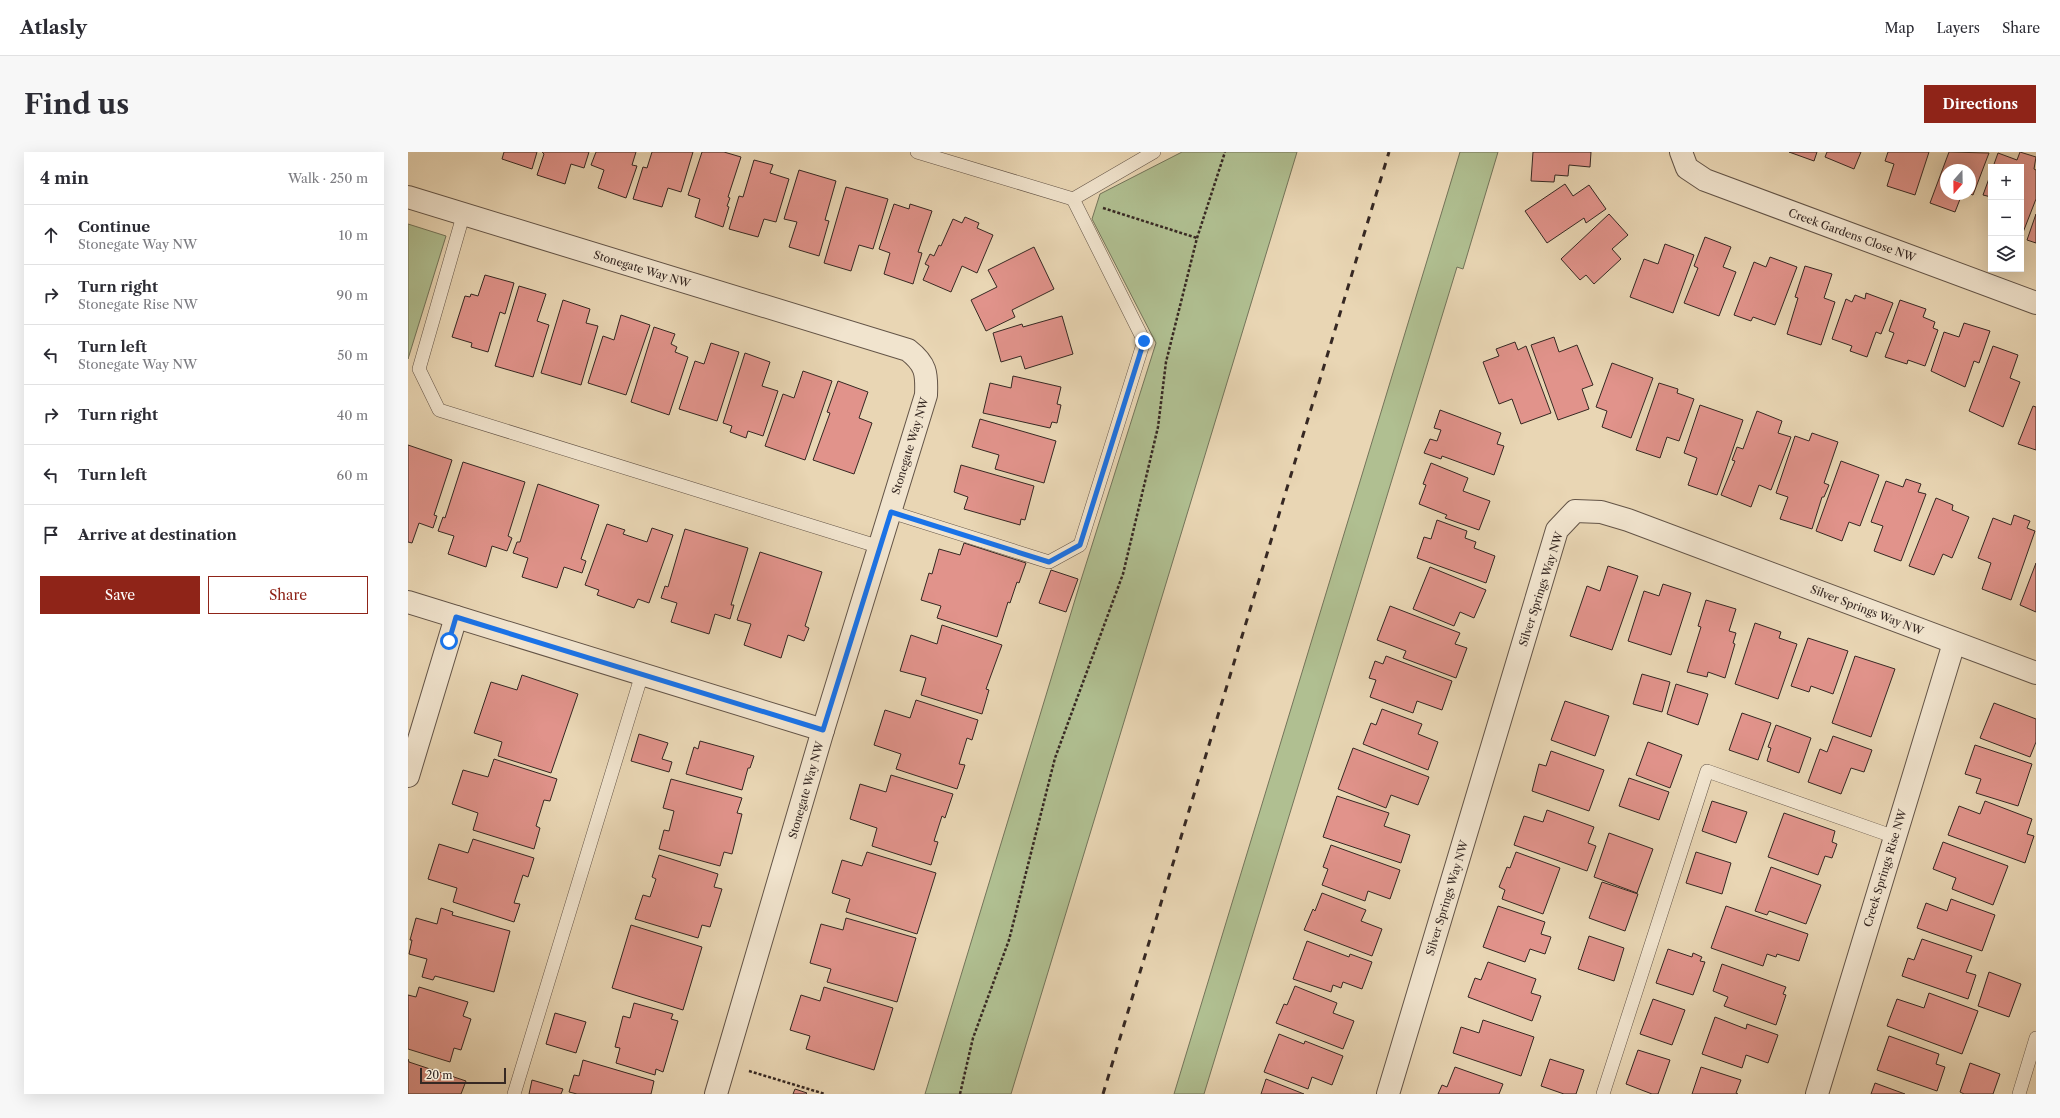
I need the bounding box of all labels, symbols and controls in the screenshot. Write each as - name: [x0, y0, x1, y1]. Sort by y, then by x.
- text: Atlasly: [20, 16, 87, 39]
- text: Map: [1884, 19, 1914, 37]
- text: Layers: [1936, 19, 1980, 37]
- text: Share: [2002, 19, 2040, 37]
- button: Directions: [1924, 85, 2036, 123]
- text: Find us: [24, 87, 129, 121]
- north arrow: [1940, 164, 1976, 200]
- map controls: [1988, 164, 2024, 272]
- button: +: [1988, 164, 2024, 200]
- text: 4 min: [40, 168, 89, 188]
- text: Walk · 250 m: [288, 170, 368, 186]
- button: −: [1988, 200, 2024, 236]
- street label: Creek Gardens Close NW: [1786, 205, 1918, 265]
- text: Continue: [78, 217, 150, 236]
- icon: ahead: [40, 224, 62, 246]
- text: 10 m: [339, 227, 368, 243]
- text: Stonegate Way NW: [78, 236, 197, 252]
- button: layers: [1988, 236, 2024, 272]
- street label: Stonegate Way NW: [592, 248, 693, 291]
- text: Turn right: [78, 277, 158, 296]
- icon: right: [40, 284, 62, 306]
- text: 90 m: [337, 287, 368, 303]
- text: Stonegate Rise NW: [78, 296, 198, 312]
- route end: [1135, 332, 1153, 350]
- text: Turn left: [78, 337, 147, 356]
- icon: left: [40, 344, 62, 366]
- text: 50 m: [337, 347, 368, 363]
- text: Stonegate Way NW: [78, 356, 197, 372]
- street label: Stonegate Way NW: [889, 395, 932, 496]
- icon: right: [40, 404, 62, 426]
- text: Turn right: [78, 405, 158, 424]
- text: 40 m: [337, 407, 368, 423]
- icon: left: [40, 464, 62, 486]
- text: Turn left: [78, 465, 147, 484]
- text: 60 m: [337, 467, 368, 483]
- icon: arrive: [40, 524, 62, 546]
- text: Arrive at destination: [78, 525, 237, 544]
- street label: Silver Springs Way NW: [1516, 529, 1566, 648]
- button: Save: [40, 576, 200, 614]
- button: Share: [208, 576, 368, 614]
- street label: Silver Springs Way NW: [1808, 582, 1926, 638]
- route start: [440, 632, 458, 650]
- street label: Stonegate Way NW: [785, 739, 827, 840]
- street label: Creek Springs Rise NW: [1860, 806, 1910, 929]
- street label: Silver Springs Way NW: [1423, 838, 1472, 957]
- scale bar: [420, 1066, 506, 1085]
- text: 20 m: [426, 1068, 452, 1082]

